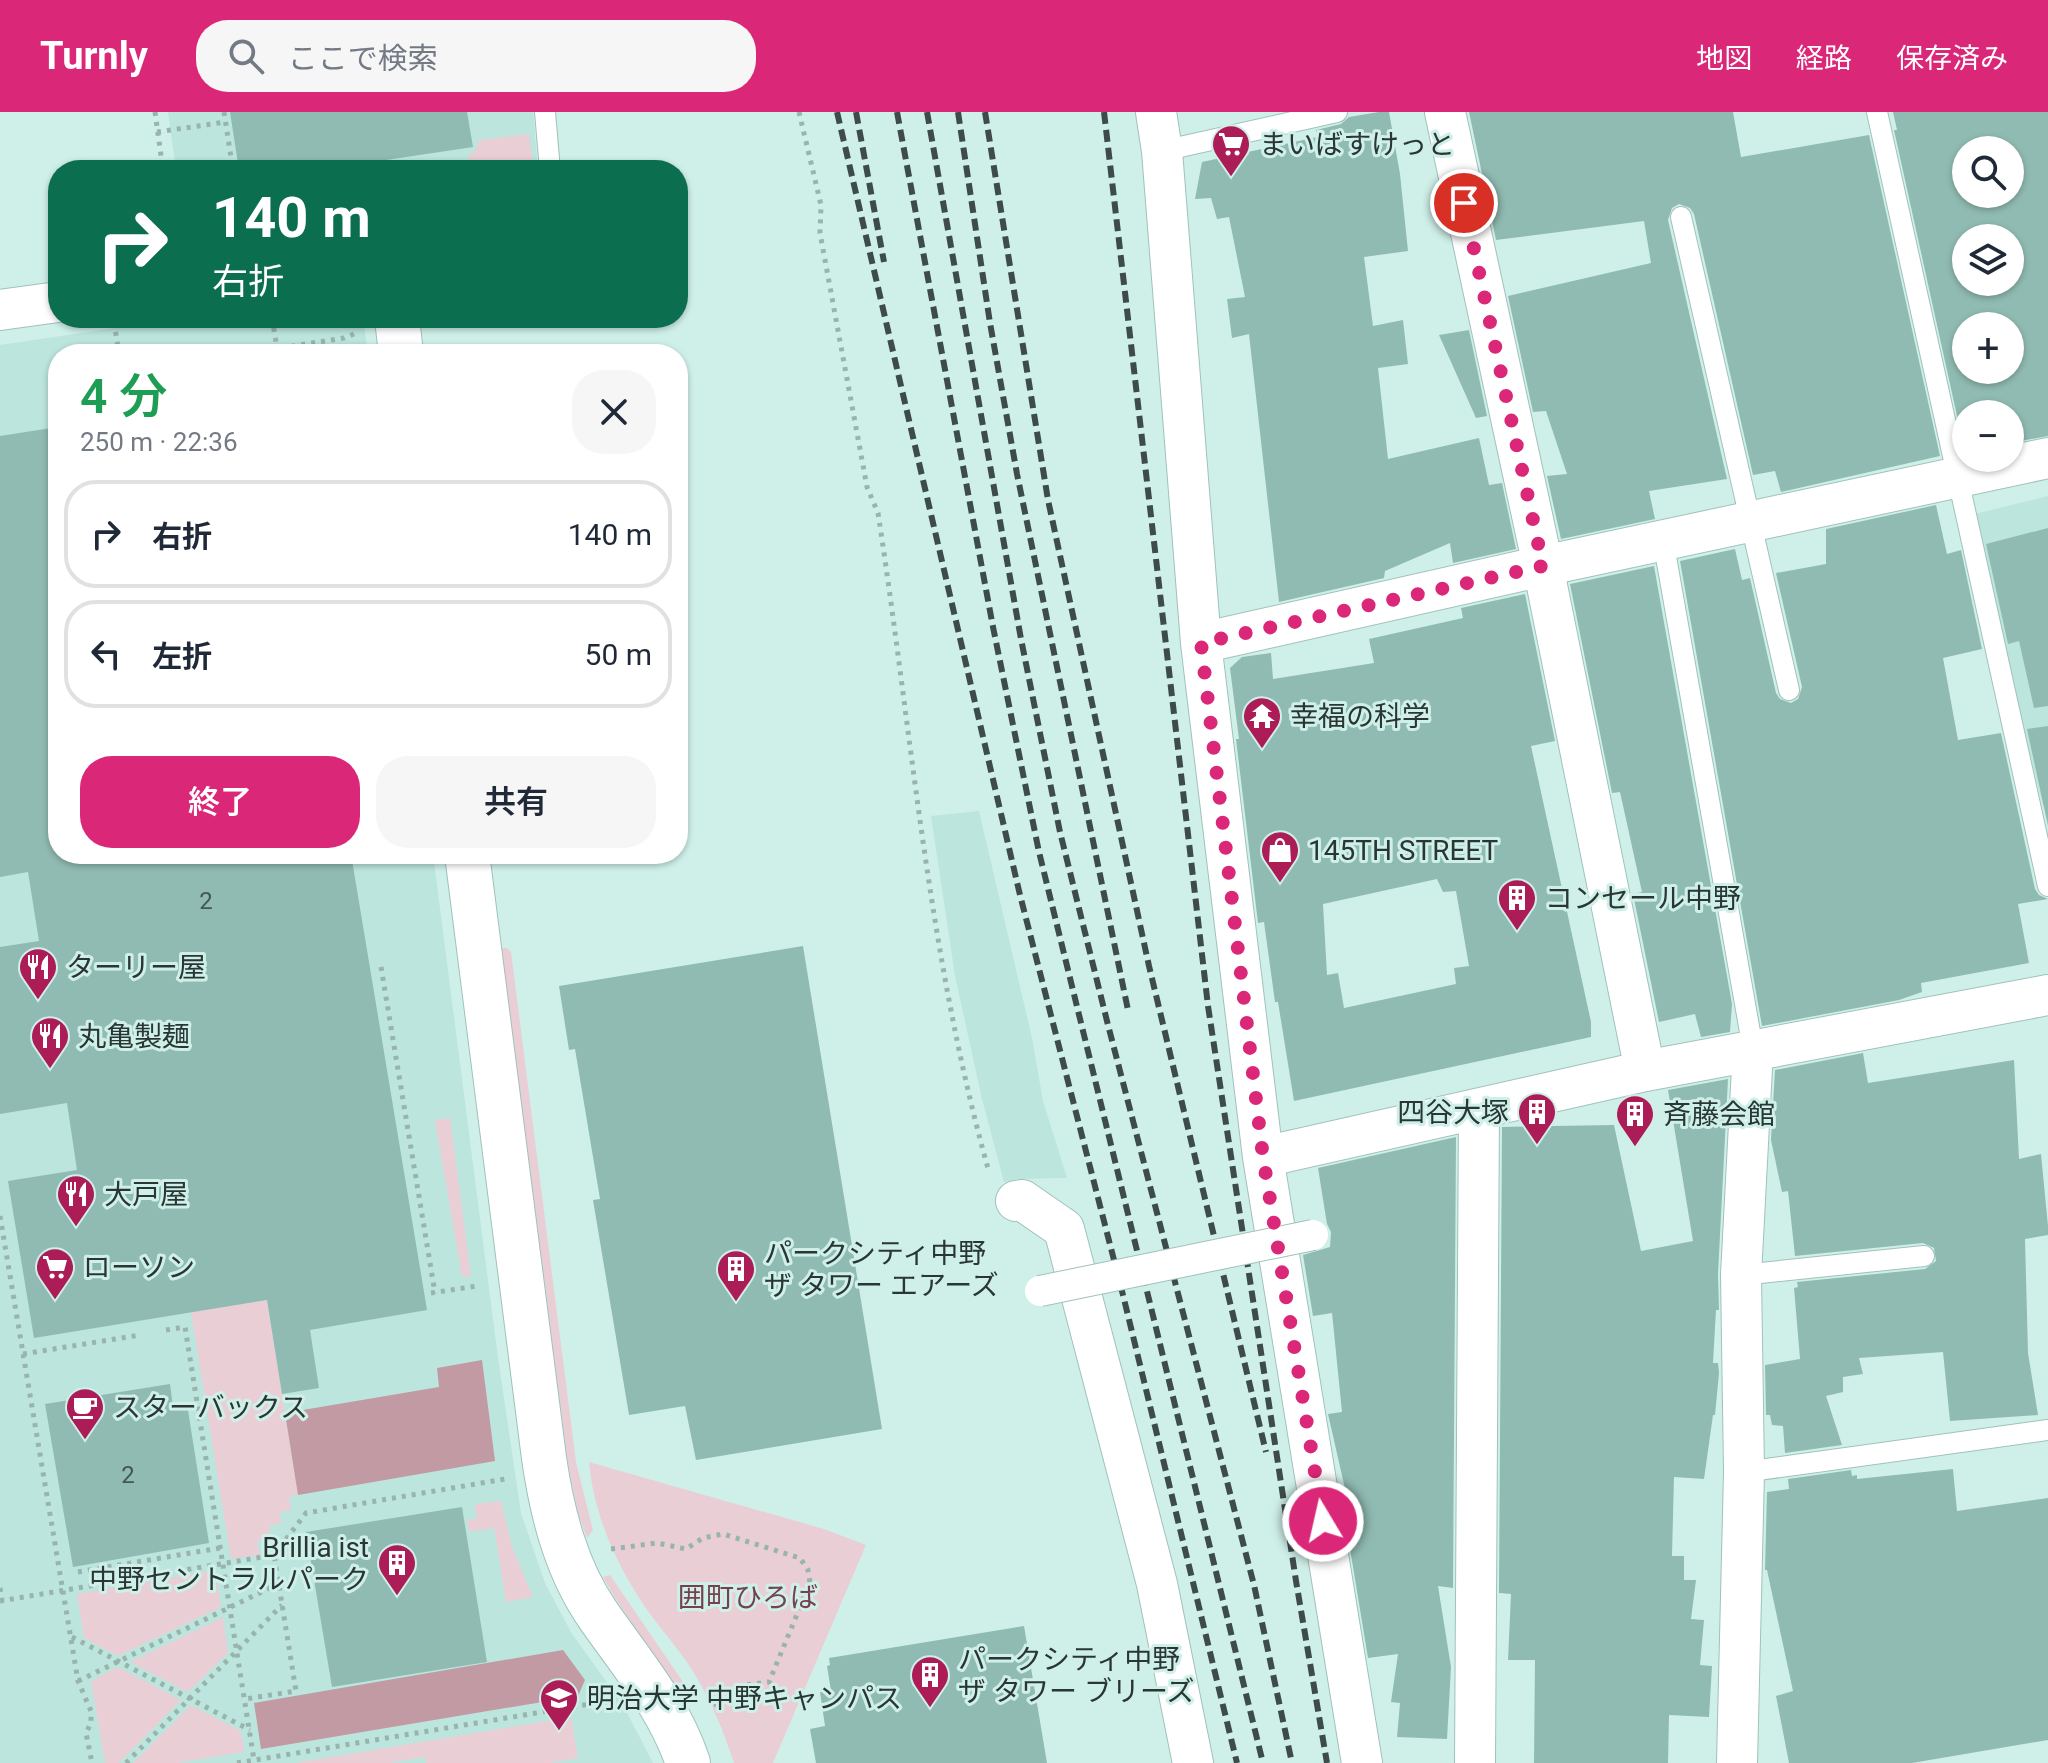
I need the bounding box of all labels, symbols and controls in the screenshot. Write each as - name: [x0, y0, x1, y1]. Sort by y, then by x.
- search box: [196, 20, 756, 92]
- text: Turnly: [40, 34, 148, 78]
- icon: search: [224, 34, 268, 78]
- text: ここで検索: [288, 41, 438, 76]
- text: 地図: [1696, 42, 1752, 75]
- text: 経路: [1796, 42, 1852, 75]
- text: 保存済み: [1896, 42, 2008, 75]
- supermarket icon: まいばすけっと: [1210, 123, 1252, 178]
- place label: まいばすけっと: [1259, 128, 1455, 161]
- map controls: [1952, 136, 2024, 472]
- button: search: [1952, 136, 2024, 208]
- pin: [1430, 169, 1498, 237]
- icon: arrive: [1442, 181, 1486, 225]
- text: 140 m: [212, 185, 371, 251]
- icon: right: [80, 192, 184, 296]
- button: layers: [1952, 224, 2024, 296]
- text: 右折: [212, 261, 284, 303]
- button: +: [1952, 312, 2024, 384]
- text: 4 分: [80, 368, 167, 425]
- button: close: [572, 370, 656, 454]
- button: −: [1952, 400, 2024, 472]
- text: 250 m · 22:36: [80, 427, 238, 457]
- icon: right: [84, 512, 128, 556]
- text: 140 m: [568, 517, 652, 552]
- text: 右折: [152, 519, 212, 554]
- icon: left: [84, 632, 128, 676]
- text: 50 m: [585, 637, 652, 672]
- text: 左折: [152, 639, 212, 674]
- temple icon: 幸福の科学: [1241, 695, 1283, 750]
- place label: 幸福の科学: [1290, 700, 1430, 733]
- button: 終了: [80, 756, 360, 848]
- button: 共有: [376, 756, 656, 848]
- shop icon: 145TH STREET: [1259, 829, 1301, 884]
- place label: 145TH STREET: [1308, 834, 1499, 867]
- building icon: コンセール中野: [1496, 877, 1538, 932]
- place label: コンセール中野: [1545, 882, 1741, 915]
- house number: 2: [199, 887, 213, 915]
- restaurant icon: ターリー屋: [17, 946, 59, 1001]
- place label: ターリー屋: [66, 951, 206, 984]
- restaurant icon: 丸亀製麺: [29, 1015, 71, 1070]
- place label: 丸亀製麺: [78, 1020, 190, 1053]
- building icon: 四谷大塚: [1516, 1091, 1558, 1146]
- building icon: 斉藤会館: [1614, 1093, 1656, 1148]
- place label: 四谷大塚: [1397, 1096, 1509, 1129]
- place label: 斉藤会館: [1663, 1098, 1775, 1131]
- restaurant icon: 大戸屋: [55, 1173, 97, 1228]
- place label: 大戸屋: [104, 1178, 188, 1211]
- place label: パークシティ中野 ザ タワー エアーズ: [764, 1237, 999, 1302]
- supermarket icon: ローソン: [34, 1246, 76, 1301]
- building icon: パークシティ中野 ザ タワー エアーズ: [715, 1248, 757, 1303]
- place label: ローソン: [83, 1251, 195, 1284]
- cafe icon: スターバックス: [64, 1386, 106, 1441]
- place label: スターバックス: [113, 1391, 308, 1424]
- house number: 2: [121, 1461, 135, 1489]
- position arrow: [1281, 1479, 1365, 1563]
- place label: Brillia ist 中野セントラルパーク: [89, 1531, 369, 1596]
- building icon: Brillia ist 中野セントラルパーク: [376, 1542, 418, 1597]
- park label: 囲町ひろば: [678, 1581, 818, 1614]
- place label: パークシティ中野 ザ タワー ブリーズ: [958, 1643, 1195, 1708]
- building icon: パークシティ中野 ザ タワー ブリーズ: [909, 1654, 951, 1709]
- school or university icon: 明治大学 中野キャンパス: [538, 1677, 580, 1732]
- place label: 明治大学 中野キャンパス: [587, 1682, 902, 1715]

